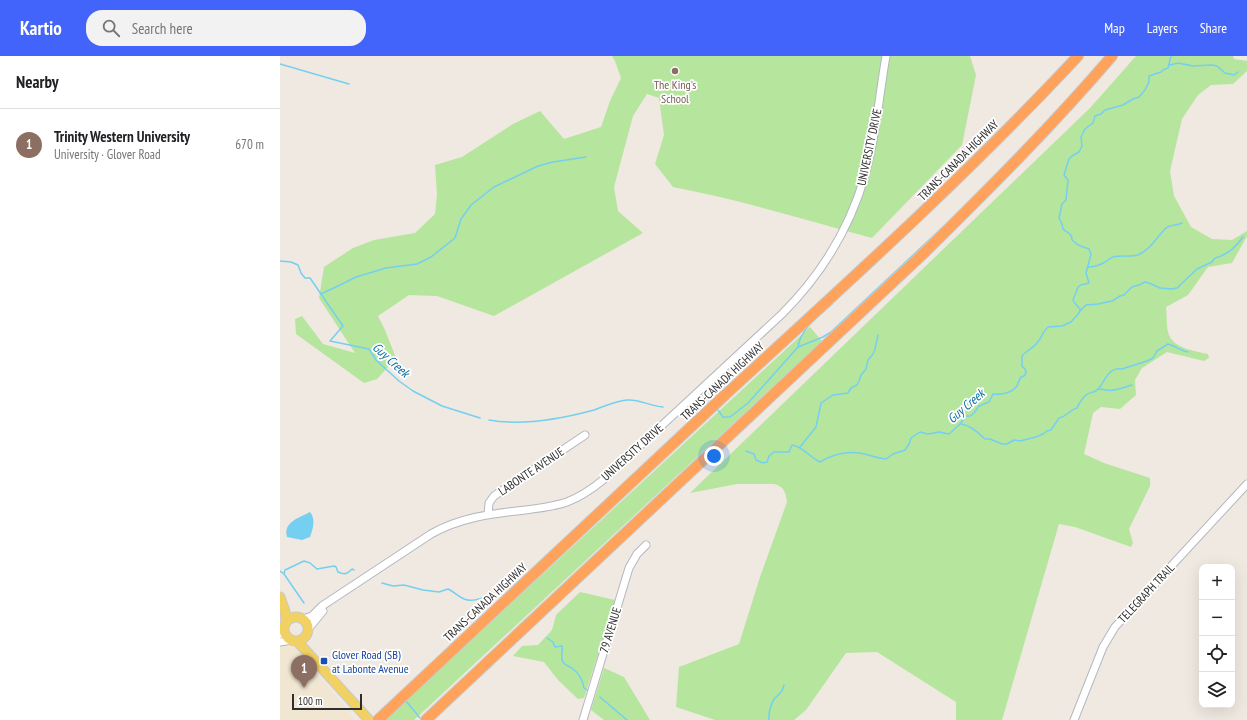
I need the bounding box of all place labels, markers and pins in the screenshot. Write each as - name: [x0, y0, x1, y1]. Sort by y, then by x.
- marker: The King's School: [670, 66, 680, 76]
- place label: The King's School: [654, 77, 696, 106]
- place label: Glover Road (SB) at Labonte Avenue: [332, 647, 409, 676]
- pin: 1: [291, 655, 317, 688]
- marker: Glover Road (SB) at Labonte Avenue: [319, 656, 329, 666]

